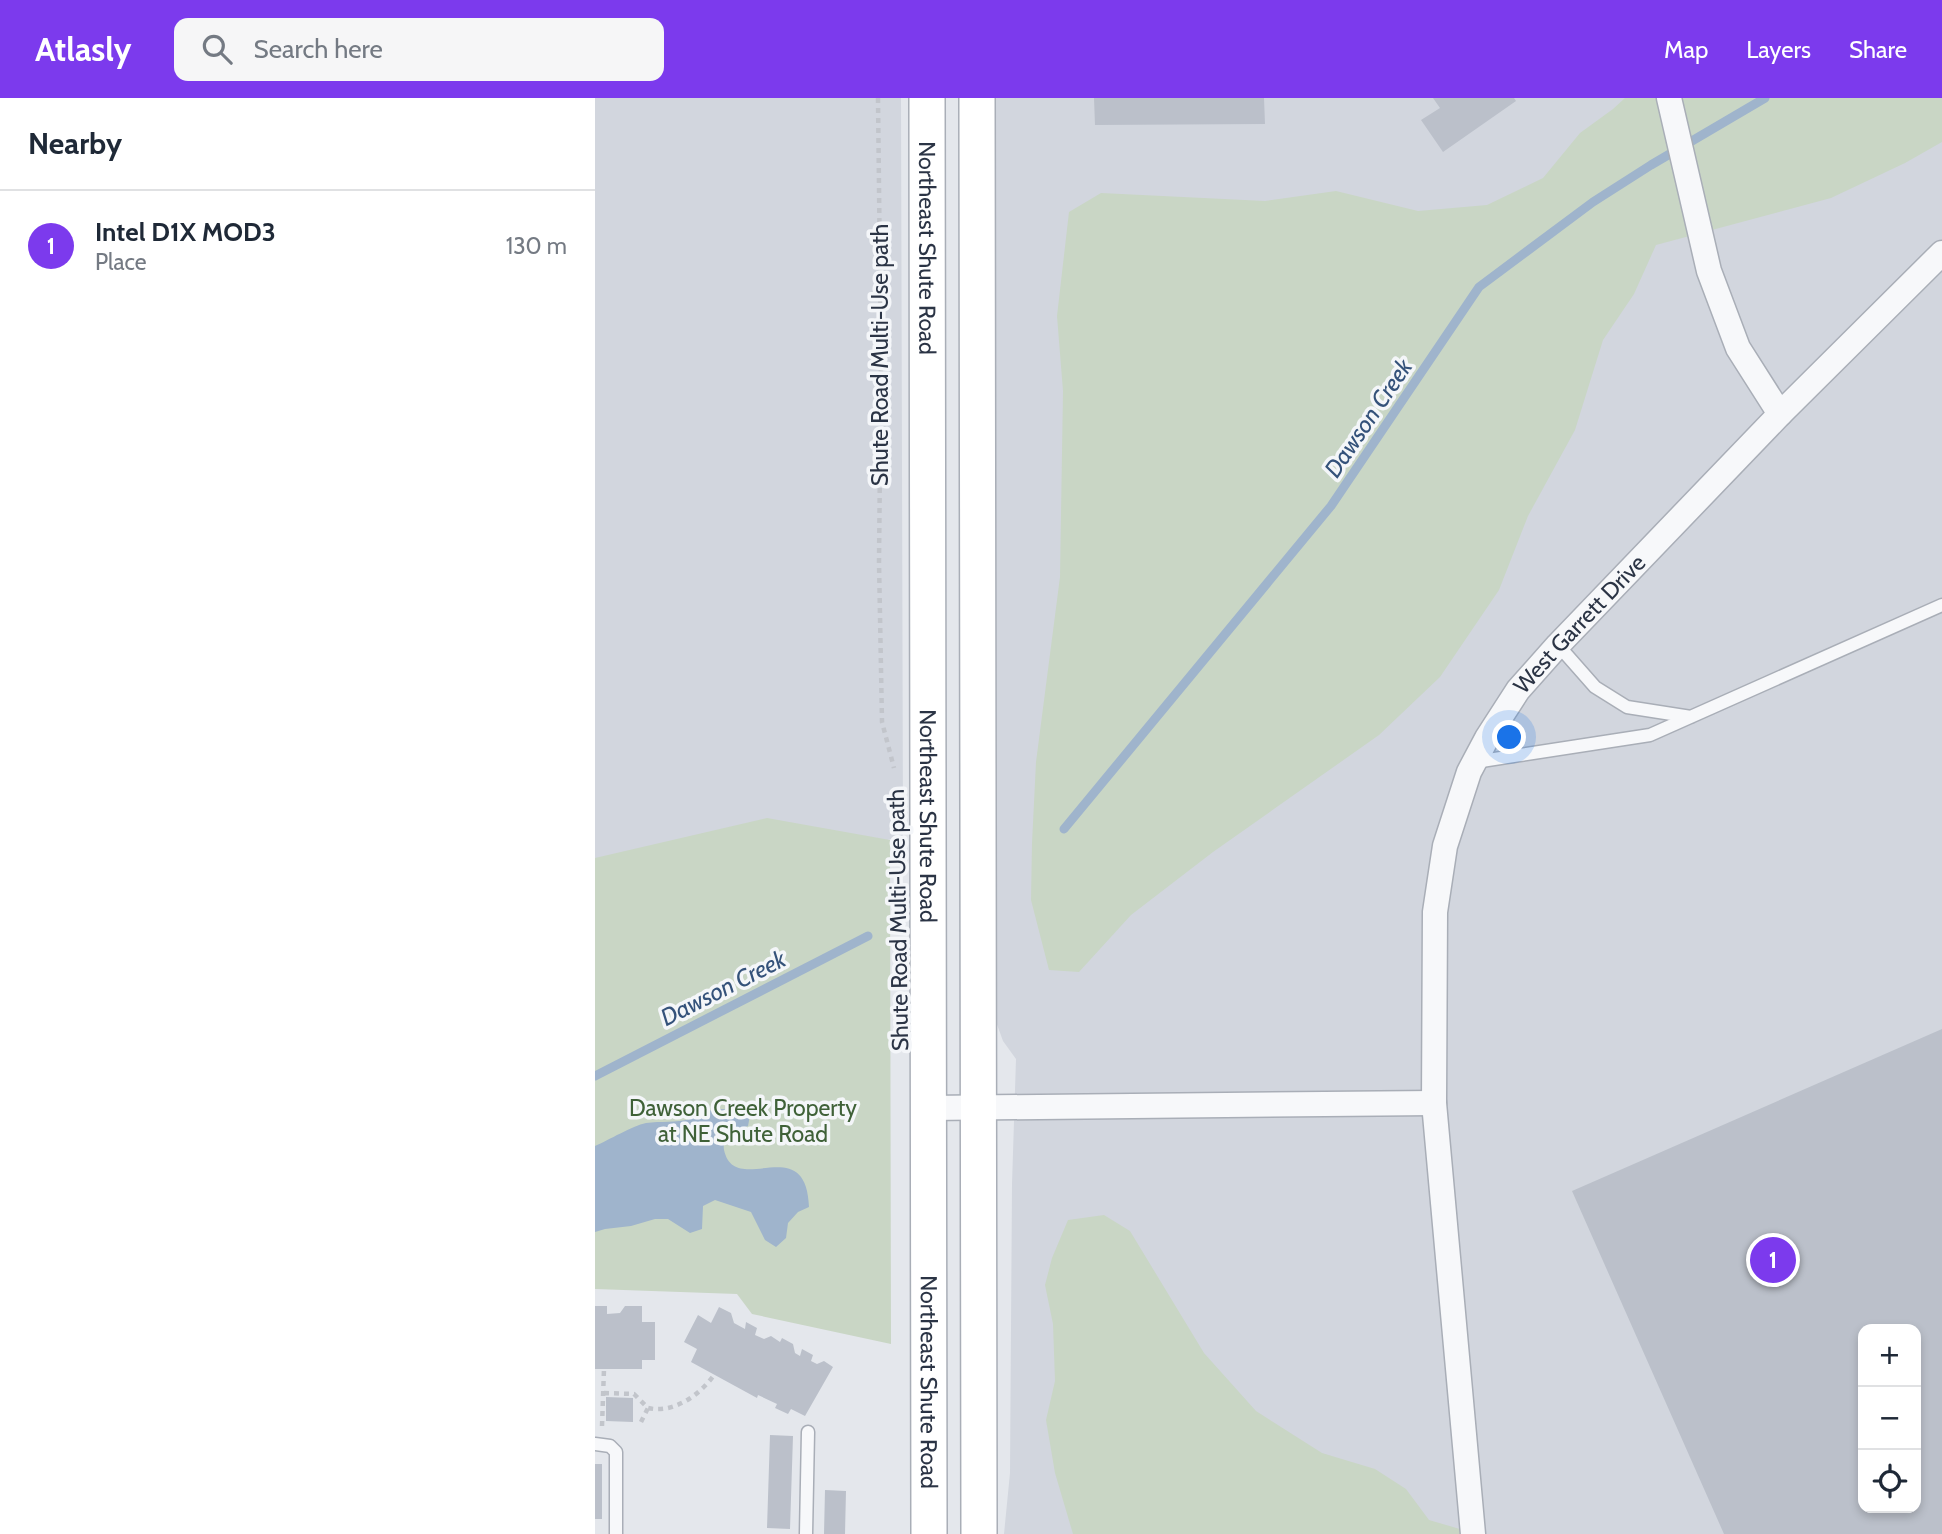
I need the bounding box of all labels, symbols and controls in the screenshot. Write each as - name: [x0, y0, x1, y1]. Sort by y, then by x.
- search box: [174, 18, 664, 81]
- text: Atlasly: [35, 29, 132, 69]
- icon: search: [198, 30, 236, 68]
- text: Search here: [254, 33, 383, 65]
- text: Map: [1664, 35, 1708, 64]
- text: Layers: [1746, 35, 1811, 64]
- text: Share: [1849, 35, 1907, 64]
- text: Nearby: [28, 125, 122, 162]
- street label: Northeast Shute Road: [913, 141, 941, 355]
- text: Intel D1X MOD3: [95, 216, 276, 248]
- street label: Shute Road Multi-Use path: [866, 224, 894, 486]
- text: 1: [47, 232, 55, 260]
- text: 130 m: [506, 232, 567, 260]
- text: Place: [95, 248, 147, 276]
- water label: Dawson Creek: [1318, 353, 1419, 483]
- street label: West Garrett Drive: [1508, 549, 1651, 699]
- street label: Northeast Shute Road: [914, 709, 942, 923]
- your location: [1492, 720, 1526, 754]
- street label: Shute Road Multi-Use path: [882, 789, 914, 1051]
- water label: Dawson Creek: [656, 944, 791, 1032]
- park label: Dawson Creek Property at NE Shute Road: [629, 1094, 857, 1148]
- pin: 1: [1750, 1234, 1796, 1286]
- street label: Northeast Shute Road: [915, 1275, 943, 1489]
- map controls: [1858, 1324, 1921, 1513]
- button: +: [1858, 1324, 1921, 1387]
- button: −: [1858, 1387, 1921, 1450]
- button: locate: [1858, 1450, 1921, 1513]

